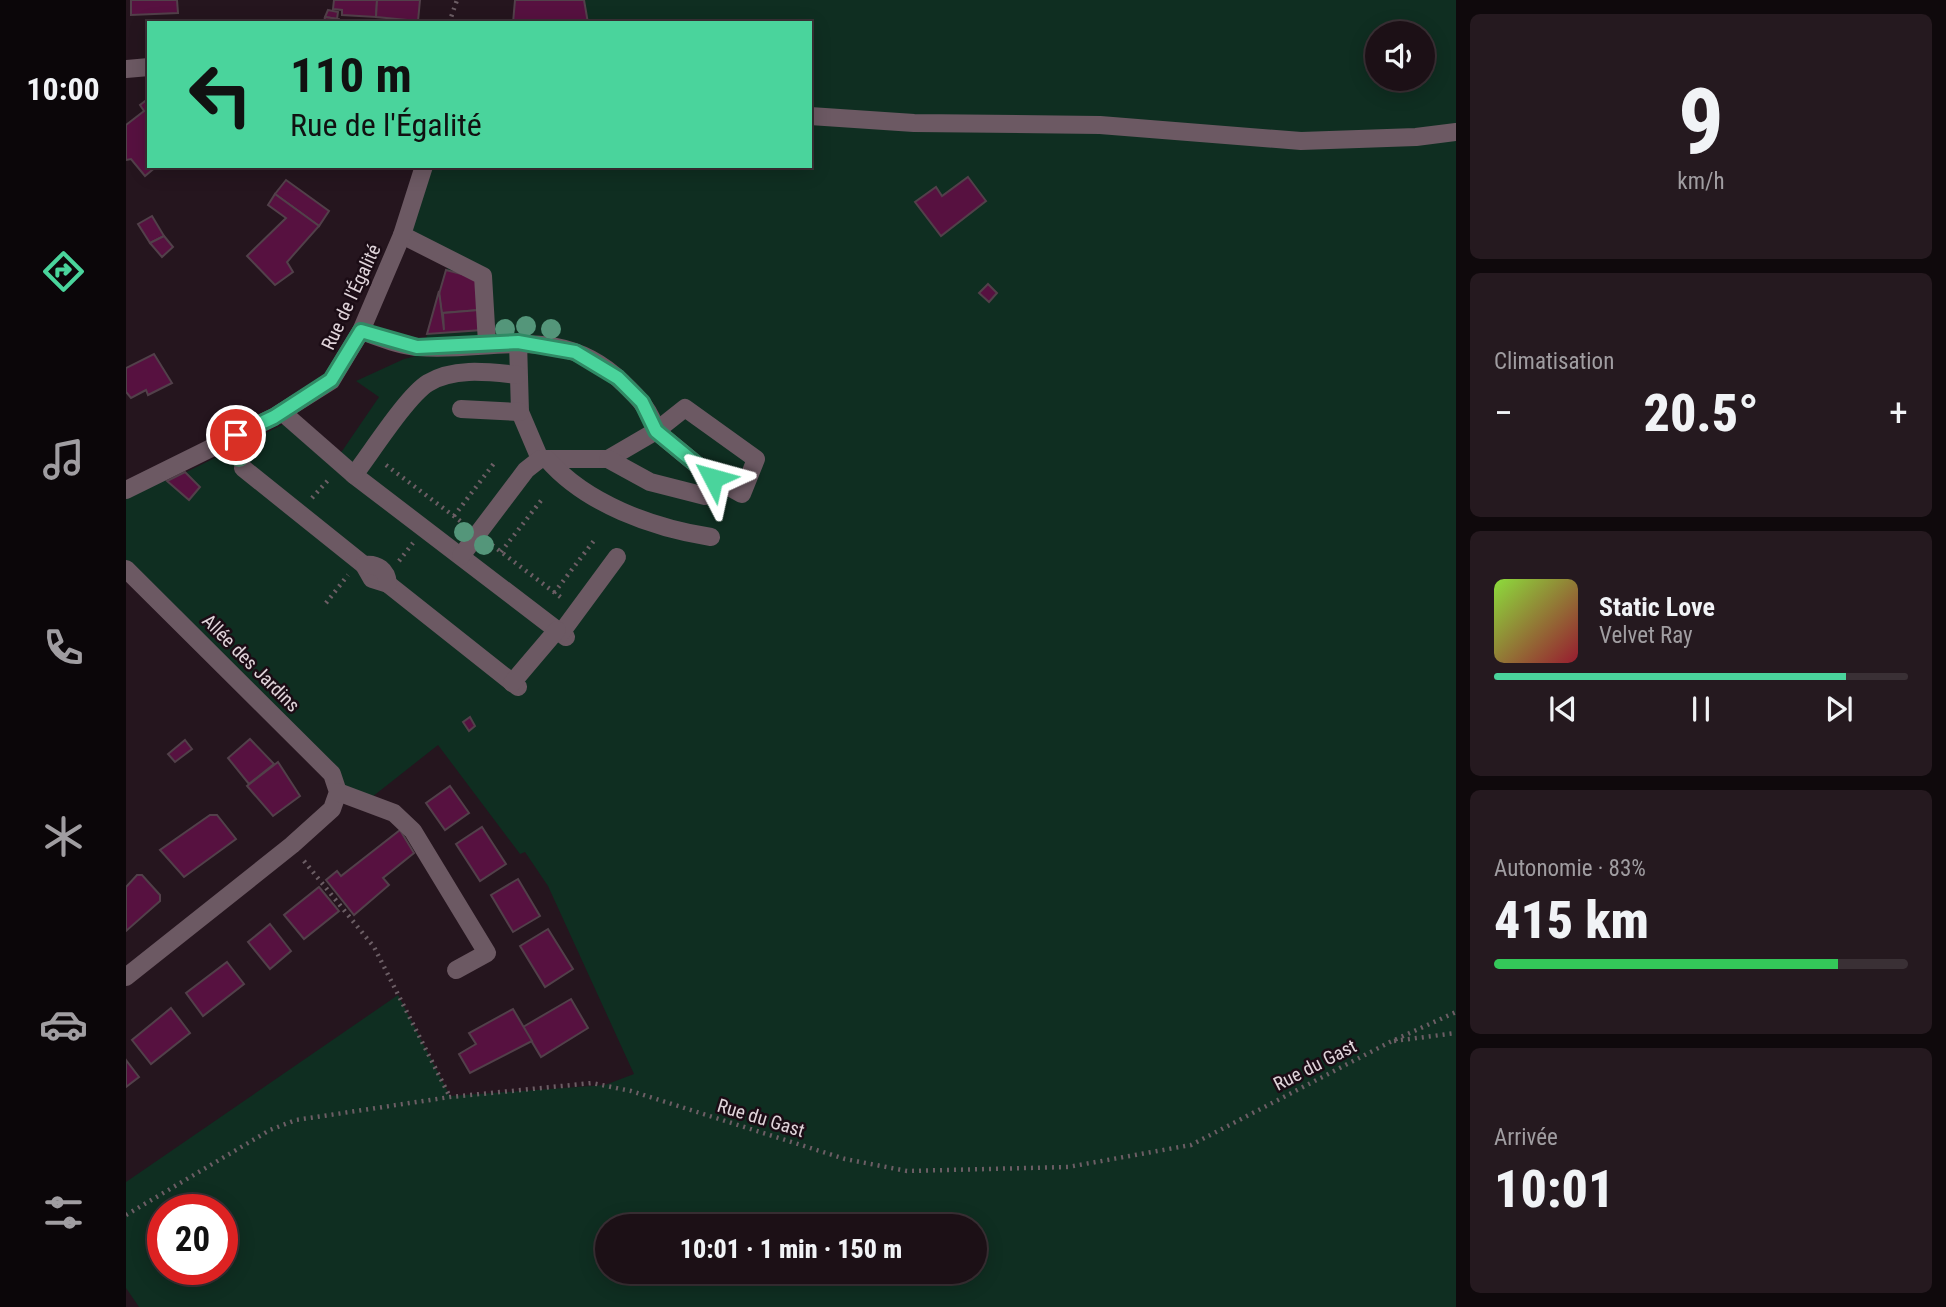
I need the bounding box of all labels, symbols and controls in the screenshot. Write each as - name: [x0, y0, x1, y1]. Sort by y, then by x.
- map controls: [1365, 21, 1435, 91]
- button: sound: [1365, 21, 1435, 91]
- text: 110 m: [290, 47, 412, 104]
- icon: left: [175, 49, 266, 140]
- text: 9: [1678, 69, 1724, 175]
- text: 10:00: [26, 70, 100, 108]
- text: Rue de l'Égalité: [290, 106, 482, 144]
- text: km/h: [1677, 168, 1725, 195]
- street label: Rue de l'Égalité: [317, 240, 386, 353]
- icon: directions: [39, 247, 88, 296]
- text: Climatisation: [1494, 348, 1614, 375]
- text: 20.5°: [1643, 383, 1759, 444]
- text: −: [1494, 391, 1513, 435]
- text: +: [1889, 391, 1908, 435]
- pin: [206, 405, 266, 465]
- icon: arrive: [217, 416, 255, 454]
- icon: music: [39, 435, 88, 484]
- position arrow: [676, 441, 750, 515]
- text: Static Love: [1599, 592, 1715, 622]
- street label: Allée des Jardins: [197, 609, 305, 717]
- text: Velvet Ray: [1599, 622, 1693, 649]
- icon: phone: [39, 623, 88, 672]
- icon: previous: [1544, 690, 1582, 728]
- icon: pause: [1682, 690, 1720, 728]
- icon: next: [1820, 690, 1858, 728]
- icon: climate: [39, 812, 88, 861]
- text: Autonomie · 83%: [1494, 855, 1646, 882]
- text: 415 km: [1494, 890, 1649, 951]
- icon: car: [39, 1000, 88, 1049]
- street label: Rue du Gast: [1270, 1034, 1360, 1096]
- street label: Rue du Gast: [715, 1094, 807, 1142]
- text: Arrivée: [1494, 1124, 1558, 1151]
- text: 10:01: [1494, 1159, 1614, 1220]
- icon: filters: [39, 1188, 88, 1237]
- speed limit sign: 20: [147, 1194, 238, 1285]
- text: 10:01 · 1 min · 150 m: [680, 1234, 902, 1264]

